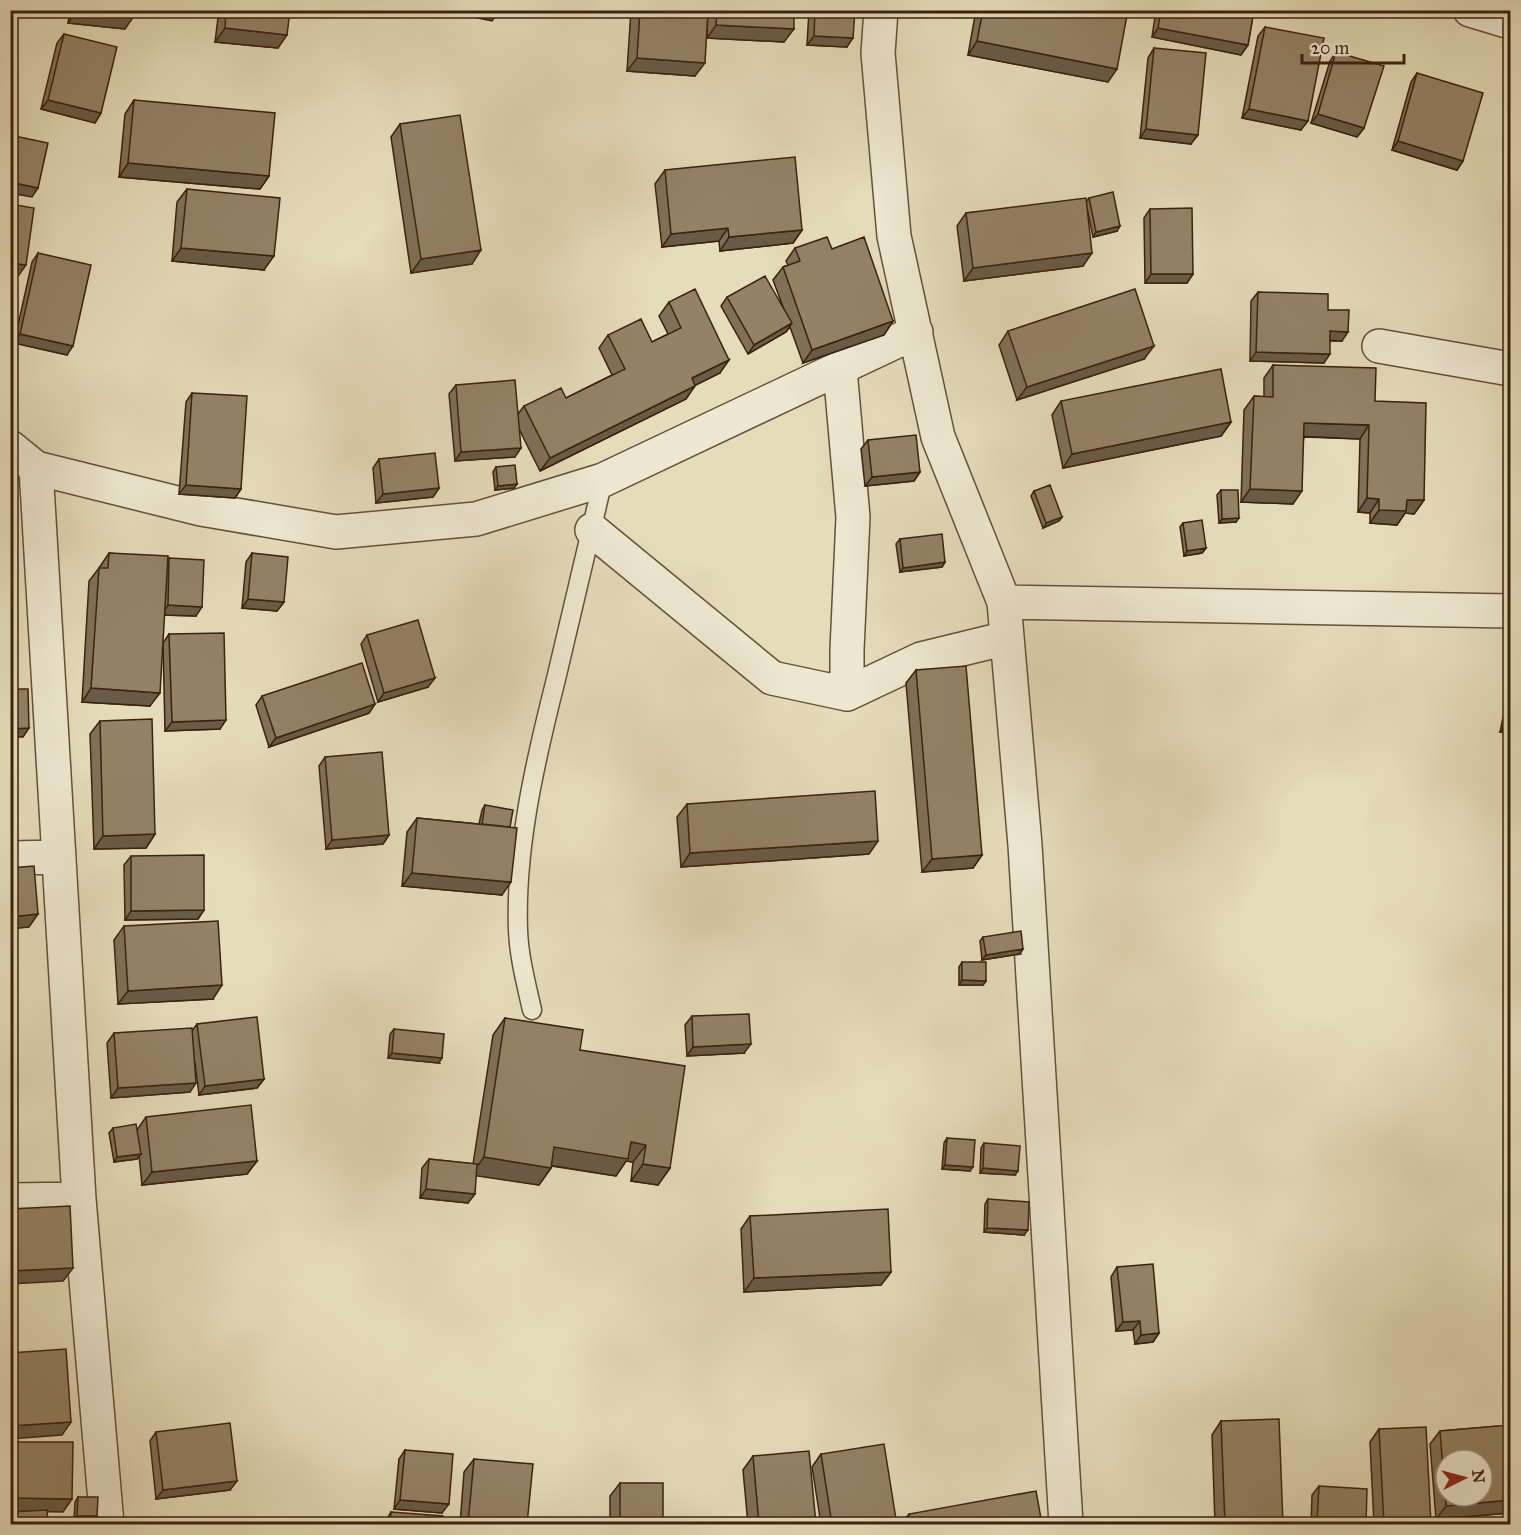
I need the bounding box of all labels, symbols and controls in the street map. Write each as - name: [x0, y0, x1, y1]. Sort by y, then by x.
- scale bar: [1302, 27, 1404, 65]
- text: 20 m: [1311, 37, 1349, 59]
- north arrow: [1434, 1448, 1494, 1508]
- text: N: [1468, 1469, 1489, 1485]

